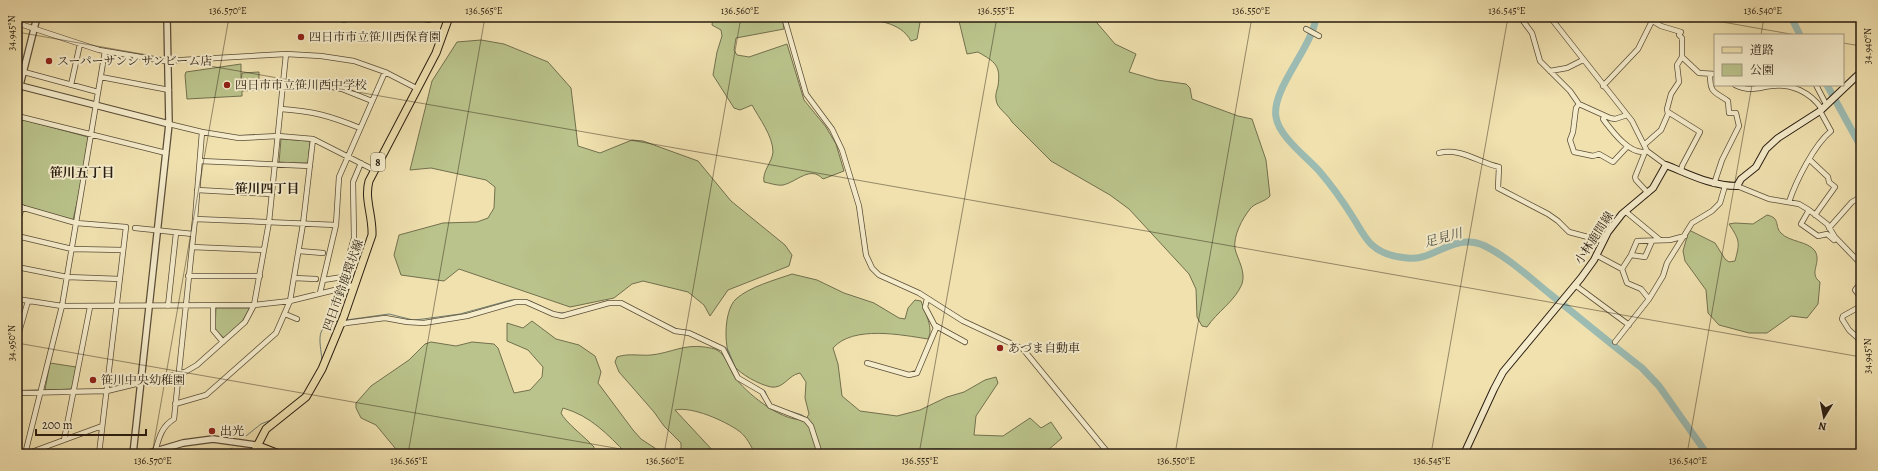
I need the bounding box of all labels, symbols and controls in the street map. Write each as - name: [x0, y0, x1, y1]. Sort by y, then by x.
- text: 136.570°E: [209, 4, 247, 17]
- text: 136.565°E: [465, 4, 503, 17]
- text: 136.560°E: [721, 4, 759, 17]
- text: 136.555°E: [977, 4, 1015, 17]
- text: 136.550°E: [1232, 4, 1270, 17]
- text: 136.545°E: [1488, 4, 1526, 17]
- text: 136.540°E: [1744, 4, 1782, 17]
- text: 34.945°N: [5, 15, 18, 51]
- text: 34.940°N: [1861, 28, 1874, 64]
- place label: 四日市市立笹川西保育園: [309, 29, 441, 45]
- marker: 四日市市立笹川西保育園: [296, 32, 306, 42]
- legend: [1714, 34, 1844, 86]
- text: 道路: [1750, 42, 1774, 58]
- place label: スーパーサンシ サンビーム店: [57, 53, 212, 69]
- marker: スーパーサンシ サンビーム店: [44, 56, 54, 66]
- text: 公園: [1750, 62, 1774, 78]
- place label: 四日市市立笹川西中学校: [235, 77, 367, 93]
- marker: 四日市市立笹川西中学校: [222, 80, 232, 90]
- road number: 8: [371, 153, 385, 171]
- district label: 笹川五丁目: [49, 164, 115, 181]
- district label: 笹川四丁目: [234, 180, 300, 197]
- street label: 小林鹿間線: [1571, 208, 1617, 268]
- water label: 足見川: [1422, 224, 1466, 251]
- street label: 四日市鈴鹿環状線: [319, 237, 367, 333]
- text: 34.950°N: [5, 325, 18, 361]
- text: 34.945°N: [1861, 338, 1874, 374]
- place label: あづま自動車: [1008, 340, 1080, 356]
- marker: あづま自動車: [995, 343, 1005, 353]
- place label: 笹川中央幼稚園: [101, 372, 185, 388]
- marker: 笹川中央幼稚園: [88, 375, 98, 385]
- north arrow: [1804, 397, 1844, 437]
- scale bar: [36, 411, 146, 437]
- text: 200 m: [42, 417, 73, 433]
- text: N: [1817, 418, 1828, 434]
- place label: 出光: [220, 423, 244, 439]
- marker: 出光: [207, 426, 217, 436]
- text: 136.570°E: [134, 454, 172, 467]
- text: 136.565°E: [390, 454, 428, 467]
- text: 136.560°E: [646, 454, 684, 467]
- text: 136.555°E: [901, 454, 939, 467]
- text: 136.550°E: [1157, 454, 1195, 467]
- text: 136.545°E: [1413, 454, 1451, 467]
- text: 136.540°E: [1669, 454, 1707, 467]

